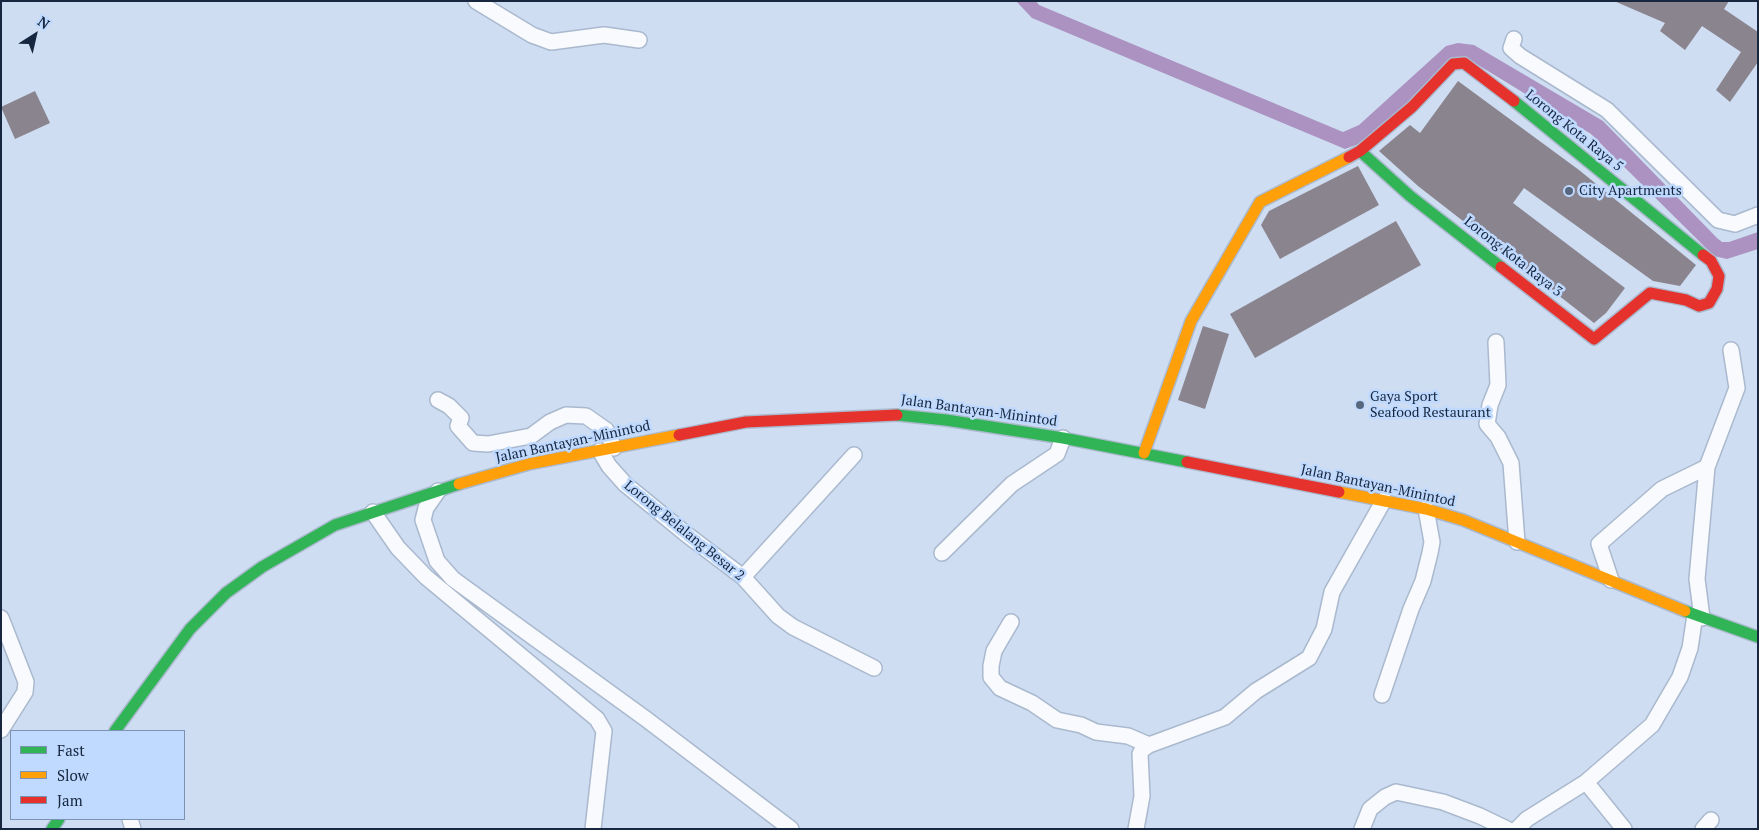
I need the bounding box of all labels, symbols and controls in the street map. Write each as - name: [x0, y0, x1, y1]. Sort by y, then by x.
- north arrow: [10, 10, 60, 60]
- text: N: [34, 11, 54, 33]
- street label: Lorong Kota Raya 5: [1522, 87, 1626, 175]
- place label: City Apartments: [1579, 183, 1682, 199]
- marker: City Apartments: [1563, 185, 1575, 197]
- street label: Lorong Kota Raya 3: [1460, 213, 1566, 301]
- place label: Gaya Sport Seafood Restaurant: [1370, 389, 1491, 422]
- street label: Jalan Bantayan-Minintod: [900, 392, 1058, 430]
- marker: Gaya Sport Seafood Restaurant: [1354, 399, 1366, 411]
- street label: Jalan Bantayan-Minintod: [494, 417, 652, 467]
- street label: Jalan Bantayan-Minintod: [1299, 461, 1457, 511]
- street label: Lorong Belalang Besar 2: [620, 477, 748, 585]
- legend: [10, 730, 185, 820]
- text: Fast: [57, 740, 85, 760]
- text: Slow: [57, 765, 89, 785]
- text: Jam: [57, 790, 83, 810]

